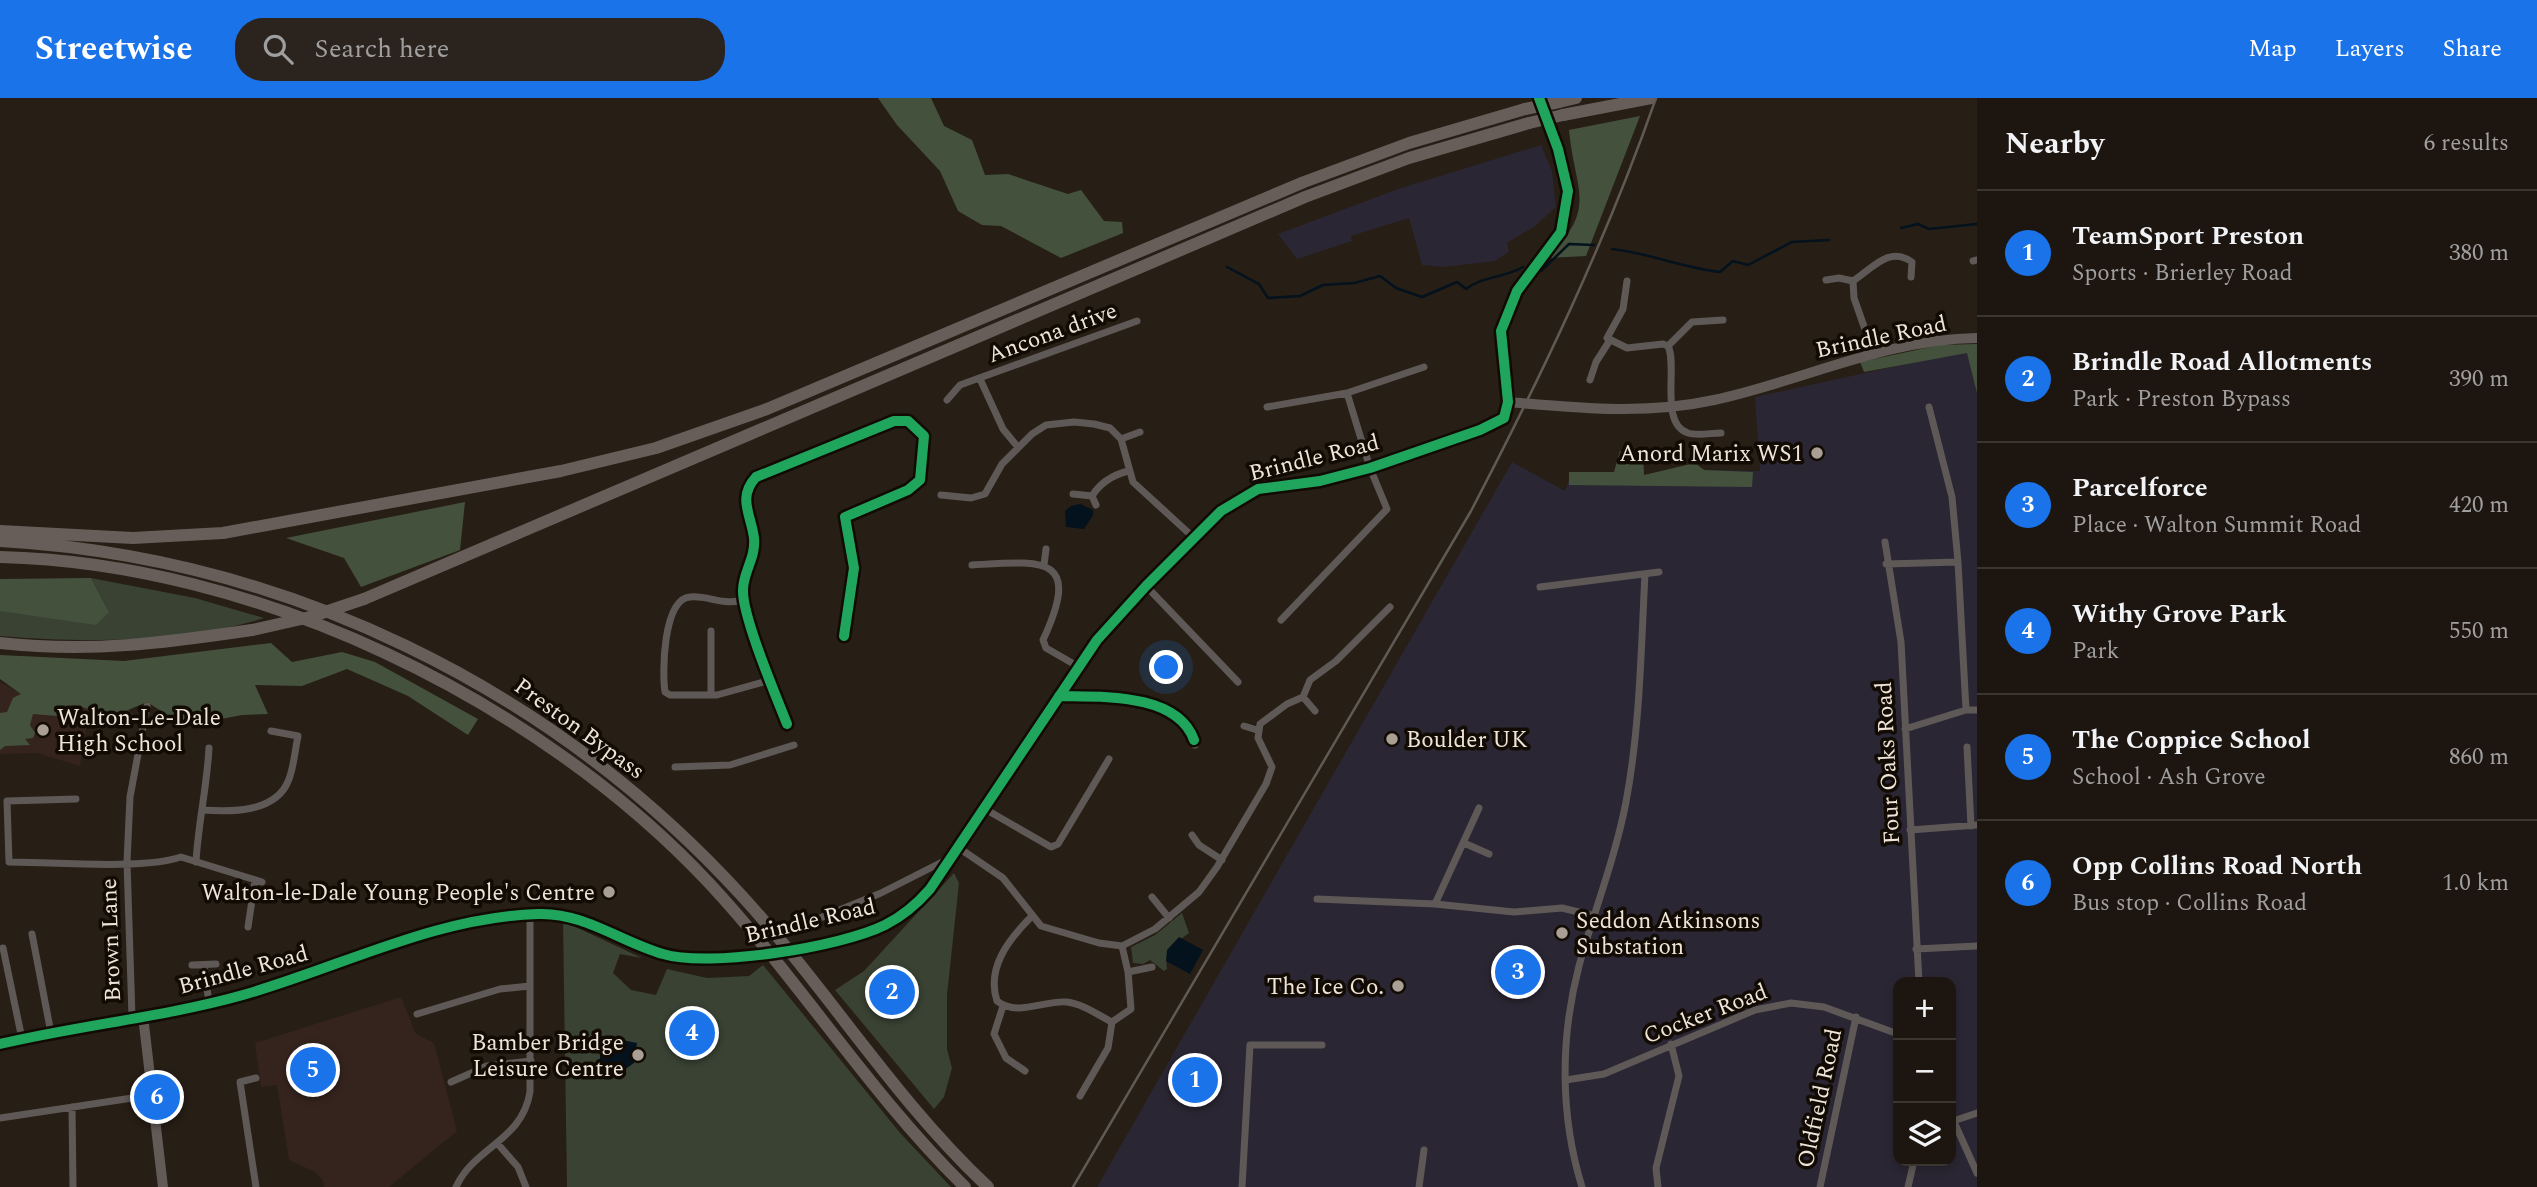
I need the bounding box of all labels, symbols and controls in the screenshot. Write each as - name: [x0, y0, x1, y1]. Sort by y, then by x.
- search box: [235, 18, 725, 81]
- text: Streetwise: [35, 24, 193, 74]
- text: Search here: [315, 29, 449, 69]
- icon: search: [259, 30, 297, 68]
- text: Map: [2248, 31, 2297, 67]
- text: Layers: [2335, 31, 2405, 67]
- text: Share: [2443, 31, 2502, 67]
- text: Nearby: [2005, 121, 2104, 167]
- text: 6 results: [2424, 126, 2509, 161]
- text: TeamSport Preston: [2072, 216, 2304, 256]
- text: 1: [2022, 236, 2034, 271]
- text: 380 m: [2449, 236, 2509, 271]
- text: Sports · Brierley Road: [2072, 256, 2293, 291]
- street label: Ancona drive: [983, 294, 1122, 373]
- street label: Brindle Road: [1813, 306, 1950, 368]
- text: Brindle Road Allotments: [2072, 342, 2372, 382]
- text: 2: [2022, 362, 2034, 397]
- text: 390 m: [2449, 362, 2509, 397]
- text: Park · Preston Bypass: [2072, 382, 2291, 417]
- street label: Brindle Road: [1246, 425, 1383, 492]
- place label: Anord Marix WS1: [1619, 437, 1803, 472]
- marker: Anord Marix WS1: [1809, 445, 1825, 461]
- text: Parcelforce: [2072, 468, 2208, 508]
- text: 3: [2022, 488, 2034, 523]
- text: 420 m: [2449, 488, 2509, 523]
- text: Place · Walton Summit Road: [2072, 508, 2361, 543]
- text: Withy Grove Park: [2072, 594, 2287, 634]
- text: 4: [2022, 614, 2034, 649]
- text: 550 m: [2449, 614, 2509, 649]
- text: Park: [2072, 634, 2119, 669]
- your location: [1149, 650, 1183, 684]
- street label: Preston Bypass: [506, 670, 652, 789]
- street label: Four Oaks Road: [1867, 680, 1910, 845]
- place label: Walton-Le-Dale High School: [57, 701, 221, 762]
- text: The Coppice School: [2072, 720, 2311, 760]
- marker: Walton-Le-Dale High School: [35, 722, 51, 738]
- place label: Boulder UK: [1406, 723, 1528, 758]
- marker: Boulder UK: [1384, 731, 1400, 747]
- text: 5: [2022, 740, 2034, 775]
- text: 860 m: [2449, 740, 2509, 775]
- text: School · Ash Grove: [2072, 760, 2266, 795]
- text: Opp Collins Road North: [2072, 846, 2362, 886]
- text: 6: [2022, 866, 2034, 901]
- text: 1.0 km: [2442, 866, 2509, 901]
- place label: Walton-le-Dale Young People's Centre: [201, 876, 595, 911]
- street label: Brown Lane: [92, 878, 131, 1002]
- marker: Walton-le-Dale Young People's Centre: [601, 884, 617, 900]
- text: Bus stop · Collins Road: [2072, 886, 2307, 921]
- street label: Brindle Road: [742, 889, 879, 953]
- place label: Seddon Atkinsons Substation: [1576, 904, 1760, 965]
- marker: Seddon Atkinsons Substation: [1554, 925, 1570, 941]
- street label: Brindle Road: [175, 936, 312, 1005]
- pin: 3: [1495, 946, 1541, 998]
- pin: 2: [869, 966, 915, 1018]
- place label: The Ice Co.: [1267, 970, 1384, 1005]
- street label: Cocker Road: [1638, 975, 1773, 1054]
- map controls: [1893, 977, 1956, 1166]
- button: +: [1893, 977, 1956, 1040]
- marker: The Ice Co.: [1390, 978, 1406, 994]
- pin: 4: [669, 1007, 715, 1059]
- street label: Oldfield Road: [1789, 1025, 1852, 1171]
- place label: Bamber Bridge Leisure Centre: [471, 1026, 624, 1087]
- button: −: [1893, 1040, 1956, 1103]
- pin: 5: [290, 1044, 336, 1096]
- marker: Bamber Bridge Leisure Centre: [630, 1047, 646, 1063]
- pin: 1: [1172, 1054, 1218, 1106]
- pin: 6: [134, 1071, 180, 1123]
- button: layers: [1893, 1103, 1956, 1166]

